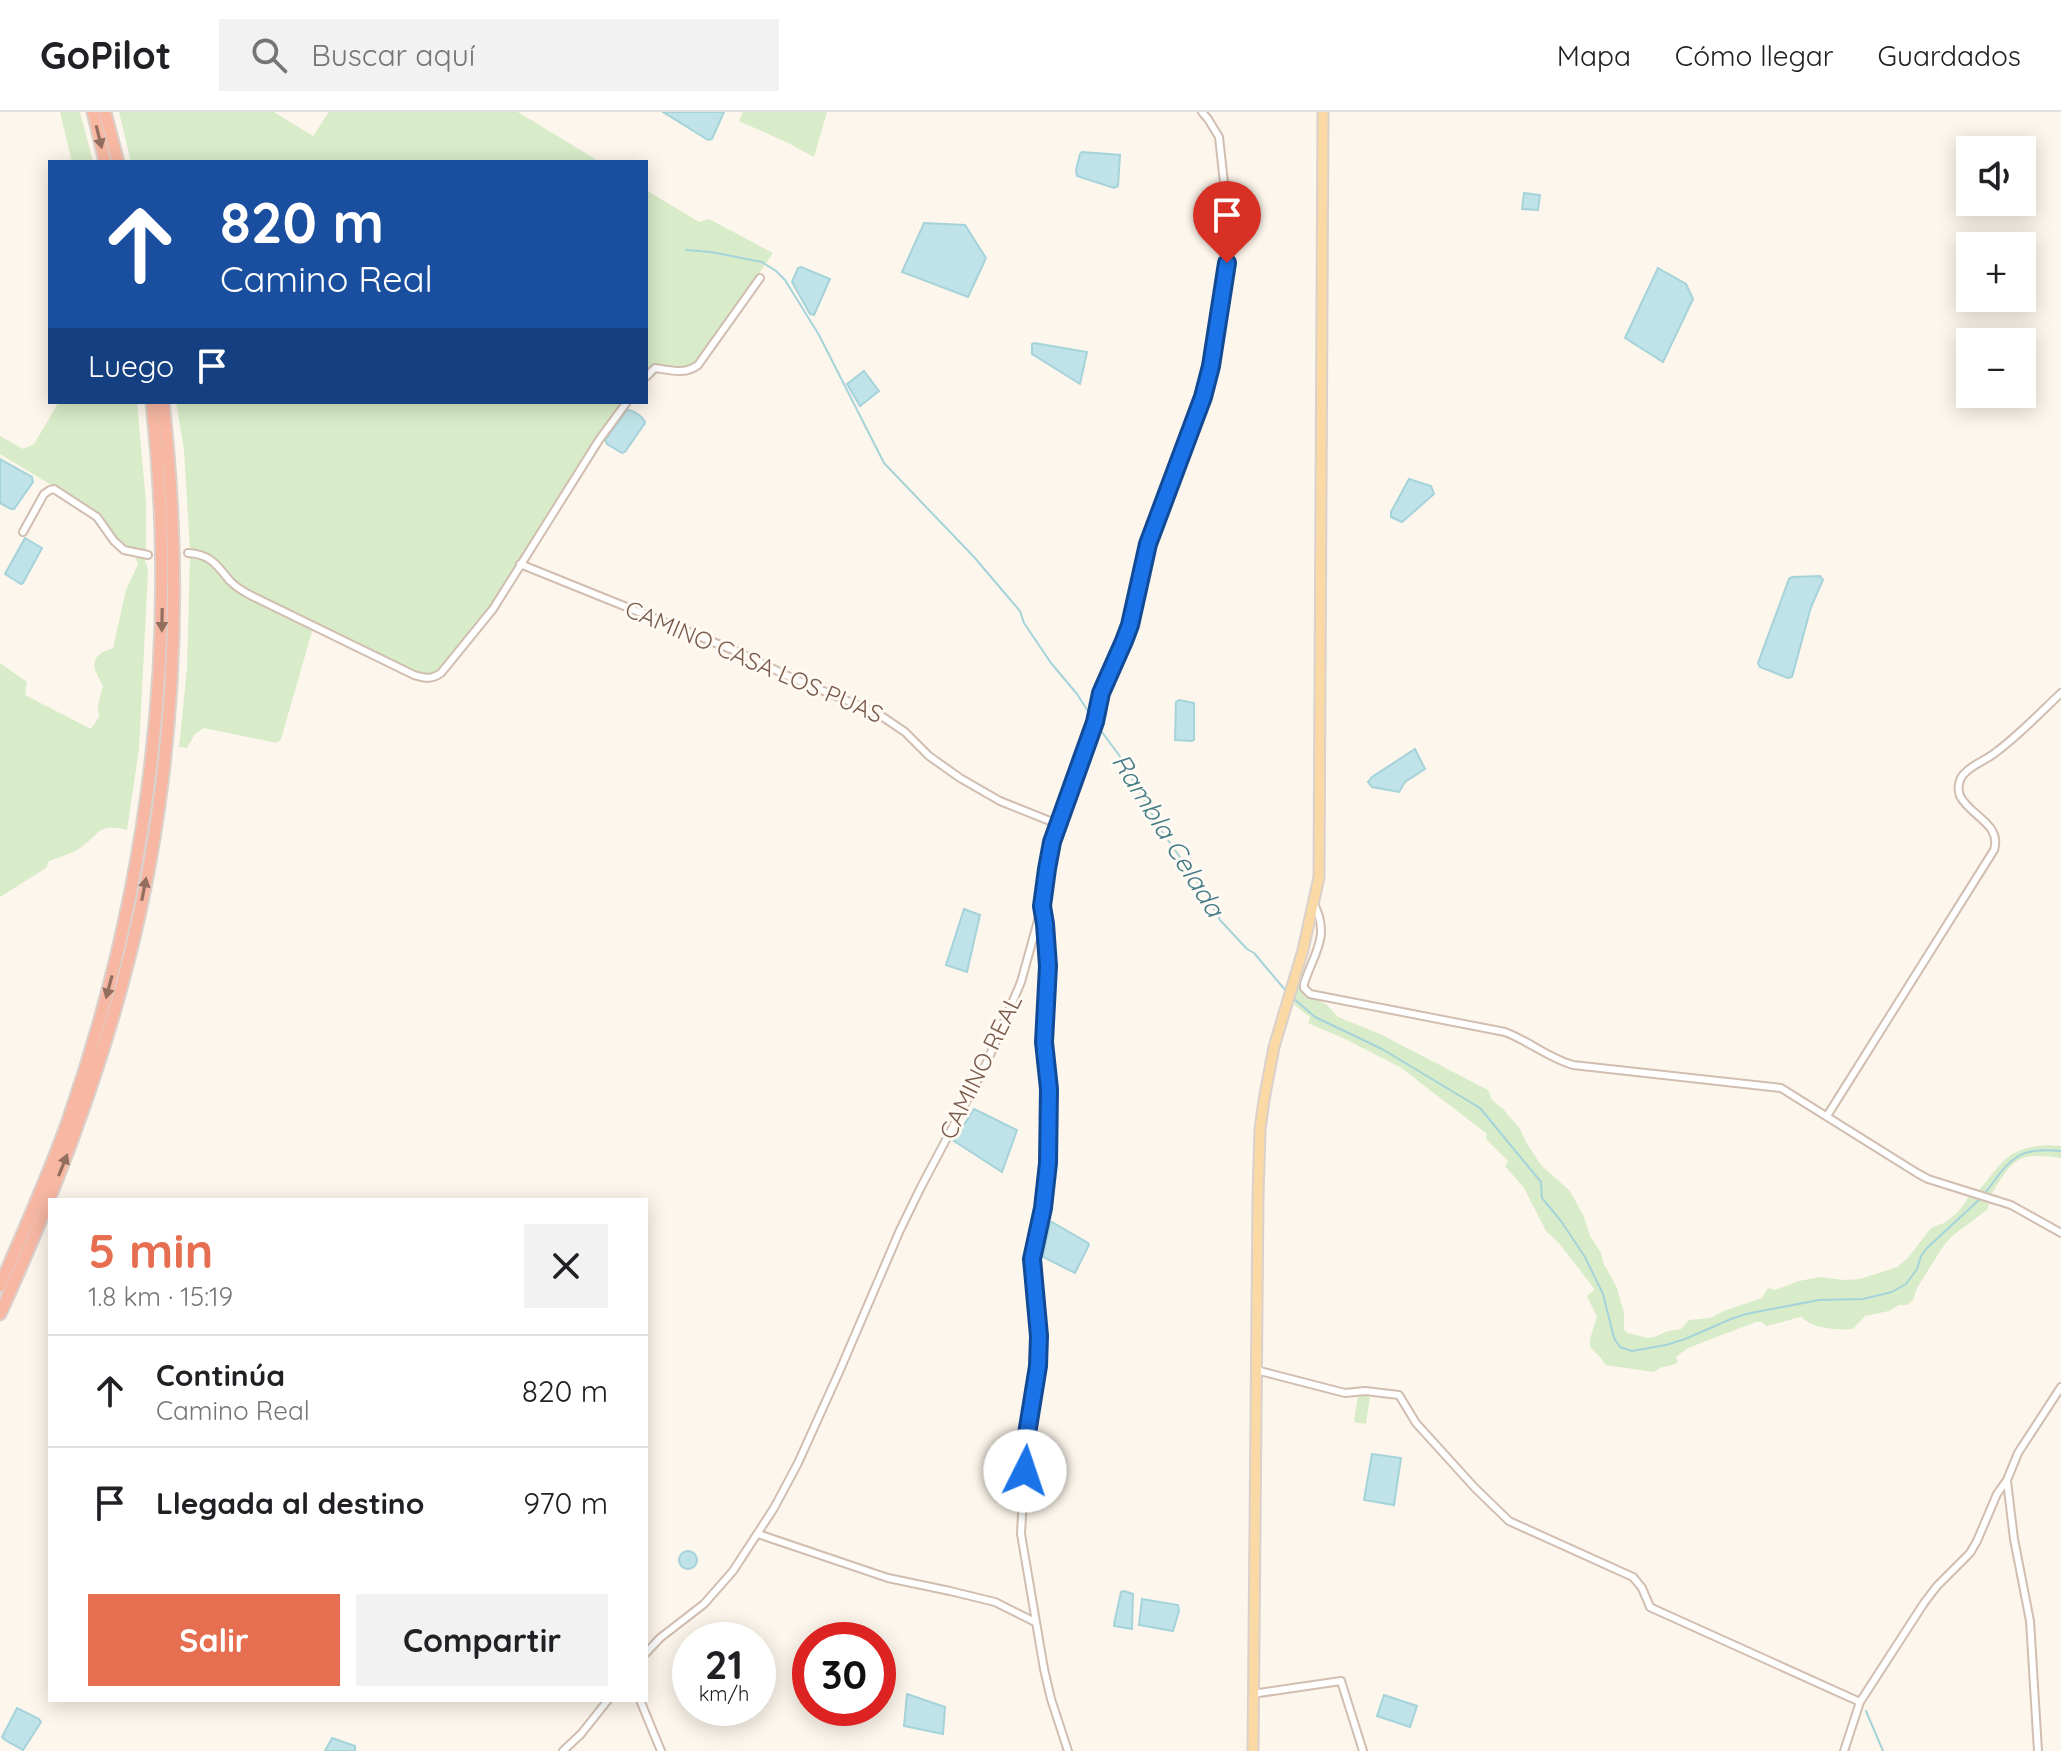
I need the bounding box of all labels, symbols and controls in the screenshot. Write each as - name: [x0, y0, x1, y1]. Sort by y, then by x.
- search box: [219, 19, 779, 91]
- text: GoPilot: [40, 31, 171, 79]
- icon: search: [247, 33, 291, 77]
- text: Buscar aquí: [311, 36, 475, 74]
- text: Mapa: [1557, 38, 1631, 73]
- text: Cómo llegar: [1675, 38, 1834, 73]
- text: Guardados: [1878, 38, 2021, 73]
- one-way arrow: [93, 125, 106, 150]
- map controls: [1956, 136, 2036, 408]
- button: sound: [1956, 136, 2036, 216]
- pin: [1193, 181, 1261, 263]
- text: 820 m: [220, 187, 384, 257]
- icon: ahead: [88, 192, 192, 296]
- icon: arrive: [1205, 193, 1249, 237]
- button: +: [1956, 232, 2036, 312]
- text: Camino Real: [220, 256, 433, 301]
- button: −: [1956, 328, 2036, 408]
- icon: arrive: [190, 344, 234, 388]
- text: Luego: [88, 347, 174, 385]
- street label: CAMINO CASA LOS PUAS: [621, 593, 888, 729]
- one-way arrow: [156, 608, 168, 633]
- water label: Rambla Celada: [1105, 747, 1232, 924]
- one-way arrow: [138, 876, 150, 901]
- one-way arrow: [102, 975, 115, 999]
- street label: CAMINO REAL: [932, 989, 1028, 1144]
- one-way arrow: [57, 1153, 70, 1177]
- text: 5 min: [88, 1220, 213, 1280]
- button: close: [524, 1224, 608, 1308]
- text: 1.8 km · 15:19: [88, 1280, 233, 1313]
- text: Continúa: [156, 1356, 285, 1394]
- icon: ahead: [88, 1369, 132, 1413]
- text: 820 m: [522, 1372, 608, 1410]
- text: Camino Real: [156, 1394, 310, 1427]
- position arrow: [983, 1429, 1067, 1513]
- icon: arrive: [88, 1481, 132, 1525]
- text: Llegada al destino: [156, 1484, 424, 1522]
- text: 970 m: [523, 1484, 608, 1522]
- button: Salir: [88, 1594, 340, 1686]
- button: Compartir: [356, 1594, 608, 1686]
- speed limit sign: 30: [792, 1622, 896, 1726]
- text: 21: [705, 1639, 743, 1689]
- text: km/h: [699, 1681, 749, 1706]

